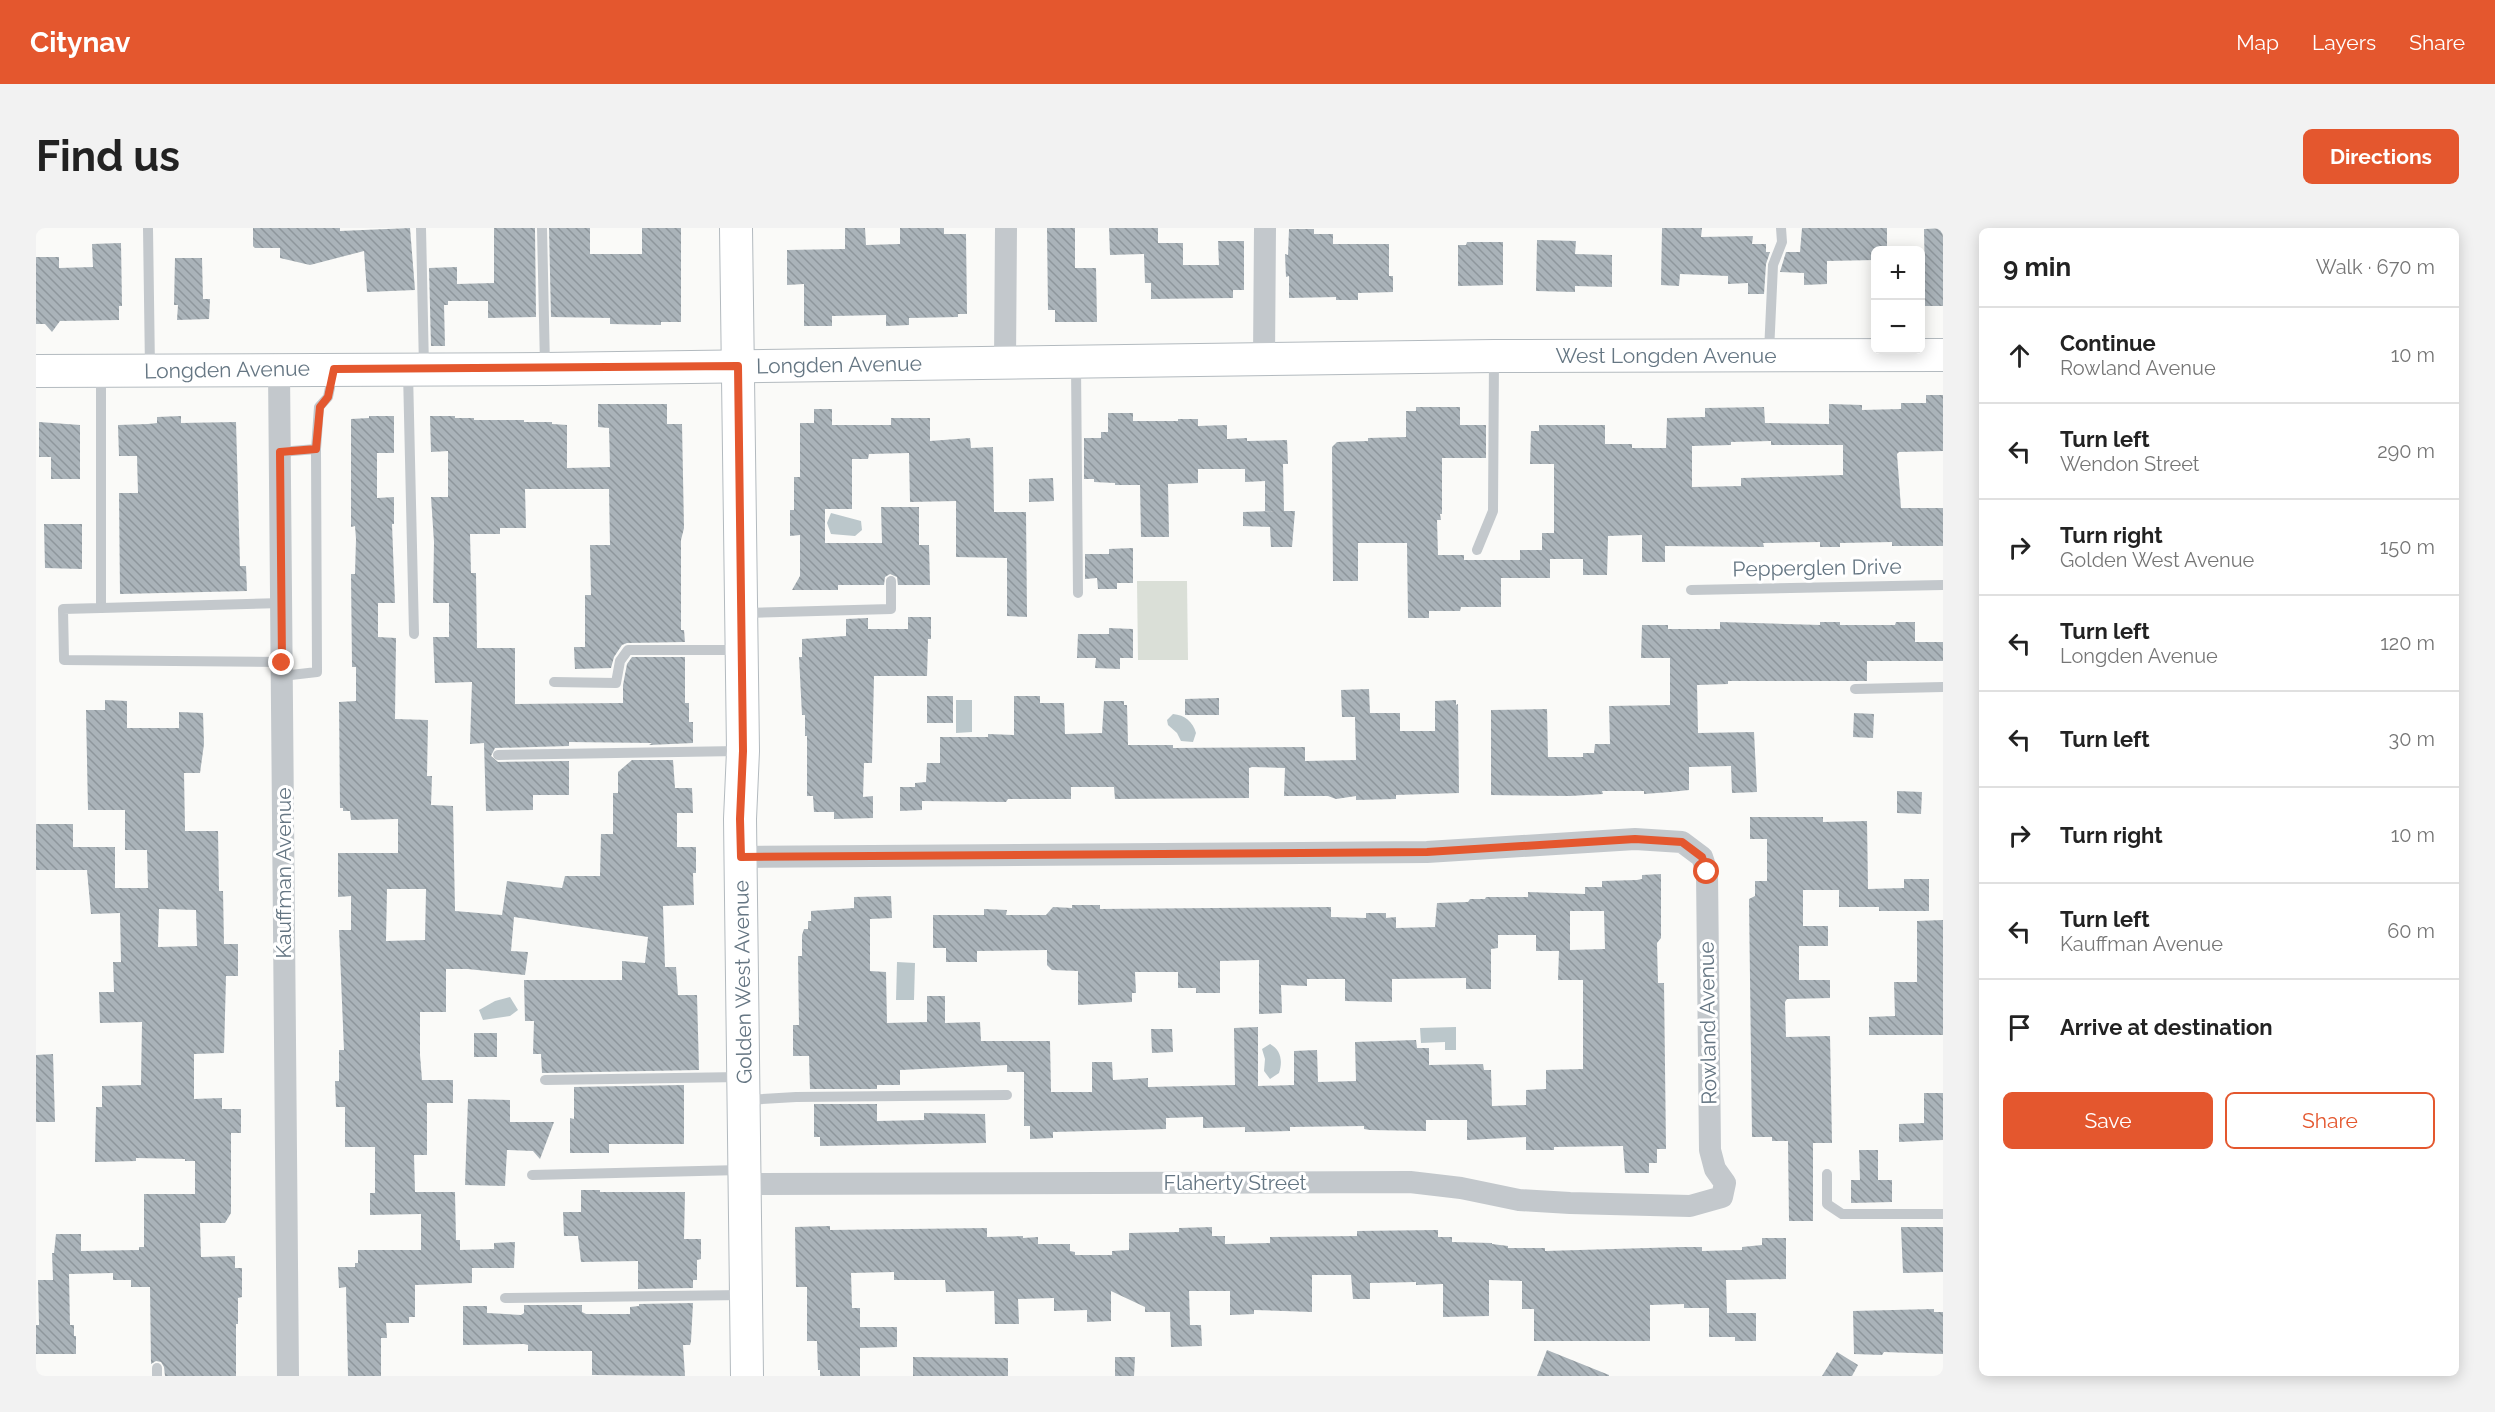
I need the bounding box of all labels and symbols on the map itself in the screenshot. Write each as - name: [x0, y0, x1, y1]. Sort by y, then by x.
- street label: West Longden Avenue: [1555, 343, 1777, 368]
- street label: Longden Avenue: [756, 351, 922, 378]
- street label: Longden Avenue: [144, 356, 310, 383]
- street label: Pepperglen Drive: [1732, 554, 1902, 581]
- route end: [268, 649, 294, 675]
- street label: Kauffman Avenue: [271, 787, 296, 959]
- route start: [1693, 858, 1719, 884]
- street label: Golden West Avenue: [728, 880, 757, 1084]
- street label: Rowland Avenue: [1694, 941, 1721, 1105]
- street label: Flaherty Street: [1164, 1170, 1306, 1195]

